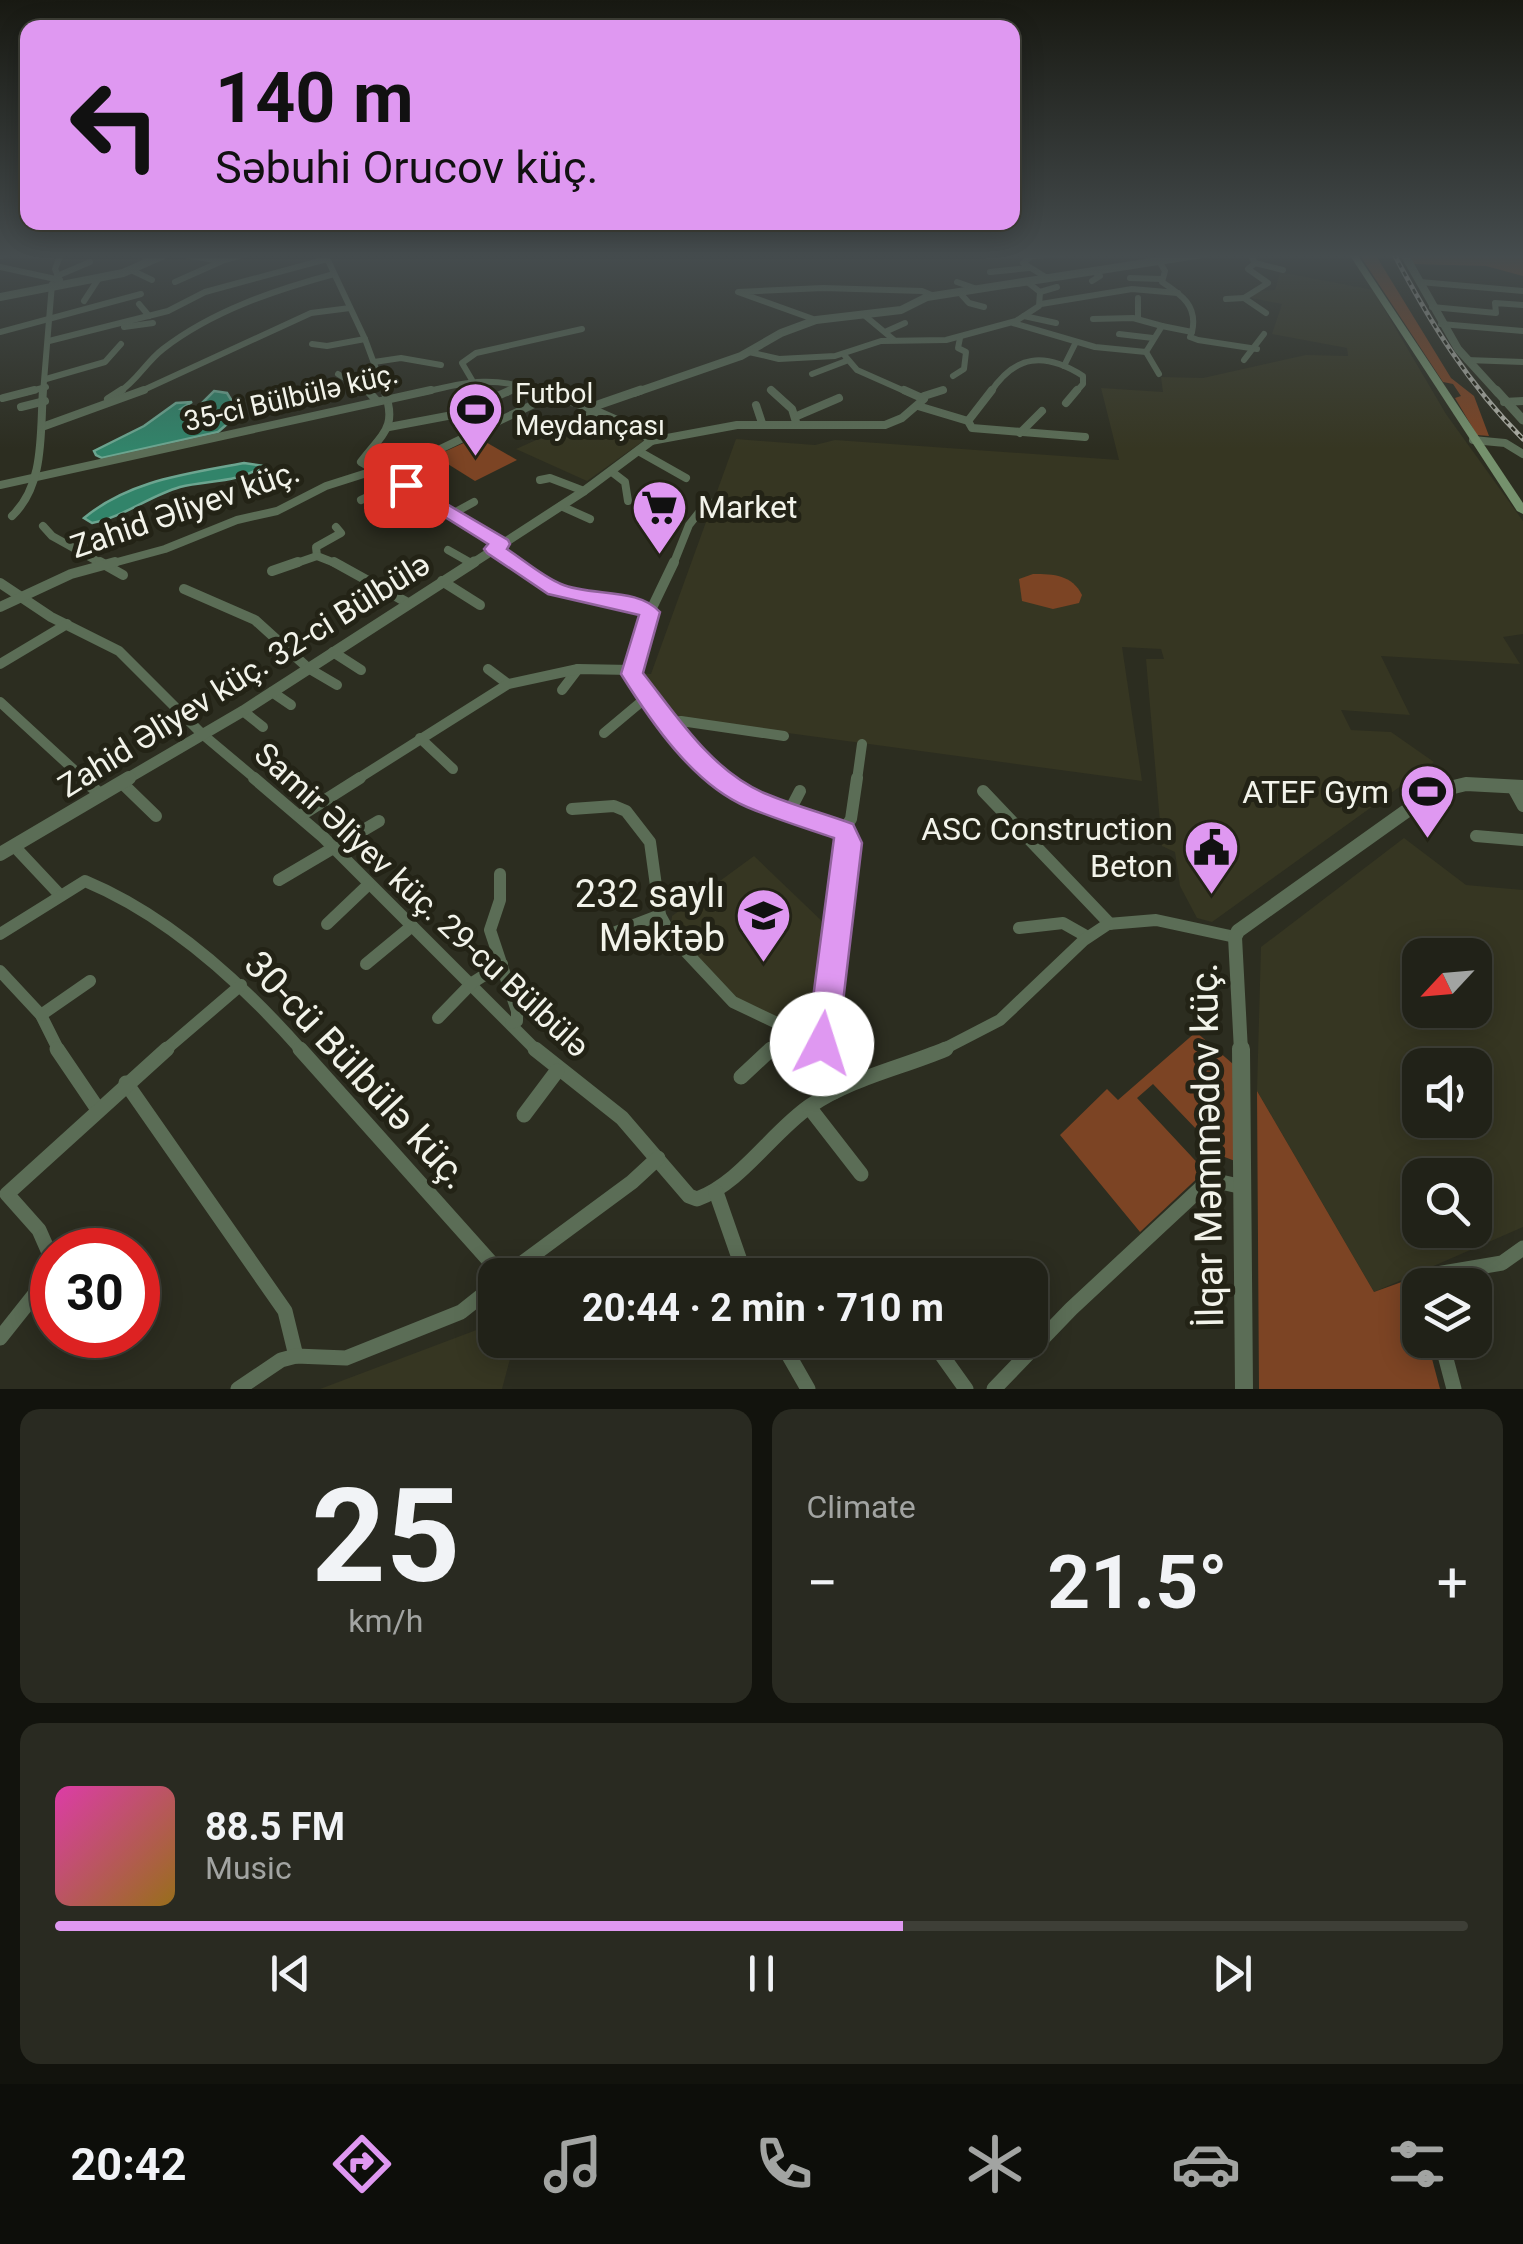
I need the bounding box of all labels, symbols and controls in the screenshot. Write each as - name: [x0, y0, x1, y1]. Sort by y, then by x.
- text: 140 m: [215, 57, 414, 139]
- icon: left: [50, 60, 180, 190]
- text: Səbuhi Orucov küç.: [215, 141, 598, 194]
- street label: 35-ci Bülbülə küç.: [181, 357, 401, 438]
- place label: Futbol Meydançası: [515, 377, 665, 442]
- sports icon: Futbol Meydançası: [446, 379, 506, 458]
- pin: [364, 443, 449, 528]
- street label: Zahid Əliyev küç.: [65, 452, 305, 566]
- icon: arrive: [379, 458, 434, 513]
- supermarket icon: Market: [629, 477, 689, 556]
- place label: Market: [698, 488, 798, 526]
- street label: Zahid Əliyev küç. 32-ci Bülbülə: [51, 545, 437, 805]
- street label: Samir Əliyev küç. 29-cu Bülbülə: [247, 735, 597, 1065]
- sports icon: ATEF Gym: [1398, 762, 1458, 841]
- place label: ATEF Gym: [1242, 773, 1389, 811]
- place label: ASC Construction Beton: [921, 810, 1173, 885]
- public building icon: ASC Construction Beton: [1182, 817, 1242, 896]
- place label: 232 saylı Məktəb: [575, 872, 725, 960]
- school or university icon: 232 saylı Məktəb: [734, 886, 794, 965]
- north arrow: [1402, 938, 1492, 1028]
- map controls: [1402, 938, 1492, 1358]
- street label: 30-cü Bülbülə küç.: [236, 942, 478, 1198]
- street label: İlqar Məmmədov küç.: [1182, 962, 1232, 1328]
- position arrow: [770, 992, 874, 1096]
- button: sound: [1402, 1048, 1492, 1138]
- button: search: [1402, 1158, 1492, 1248]
- speed limit sign: 30: [30, 1228, 160, 1358]
- button: layers: [1402, 1268, 1492, 1358]
- text: 20:44 · 2 min · 710 m: [582, 1286, 944, 1330]
- text: 25: [311, 1460, 460, 1613]
- text: Climate: [807, 1488, 916, 1526]
- text: 21.5°: [1047, 1538, 1227, 1626]
- text: −: [807, 1551, 838, 1615]
- text: +: [1437, 1551, 1468, 1615]
- text: km/h: [348, 1602, 423, 1640]
- text: 88.5 FM: [205, 1805, 345, 1849]
- text: Music: [205, 1849, 292, 1887]
- icon: previous: [263, 1946, 318, 2001]
- icon: pause: [734, 1946, 789, 2001]
- icon: next: [1205, 1946, 1260, 2001]
- icon: directions: [327, 2129, 397, 2199]
- icon: music: [538, 2129, 608, 2199]
- icon: phone: [749, 2129, 819, 2199]
- icon: climate: [960, 2129, 1030, 2199]
- icon: car: [1171, 2129, 1241, 2199]
- icon: filters: [1382, 2129, 1452, 2199]
- text: 20:42: [71, 2138, 186, 2191]

